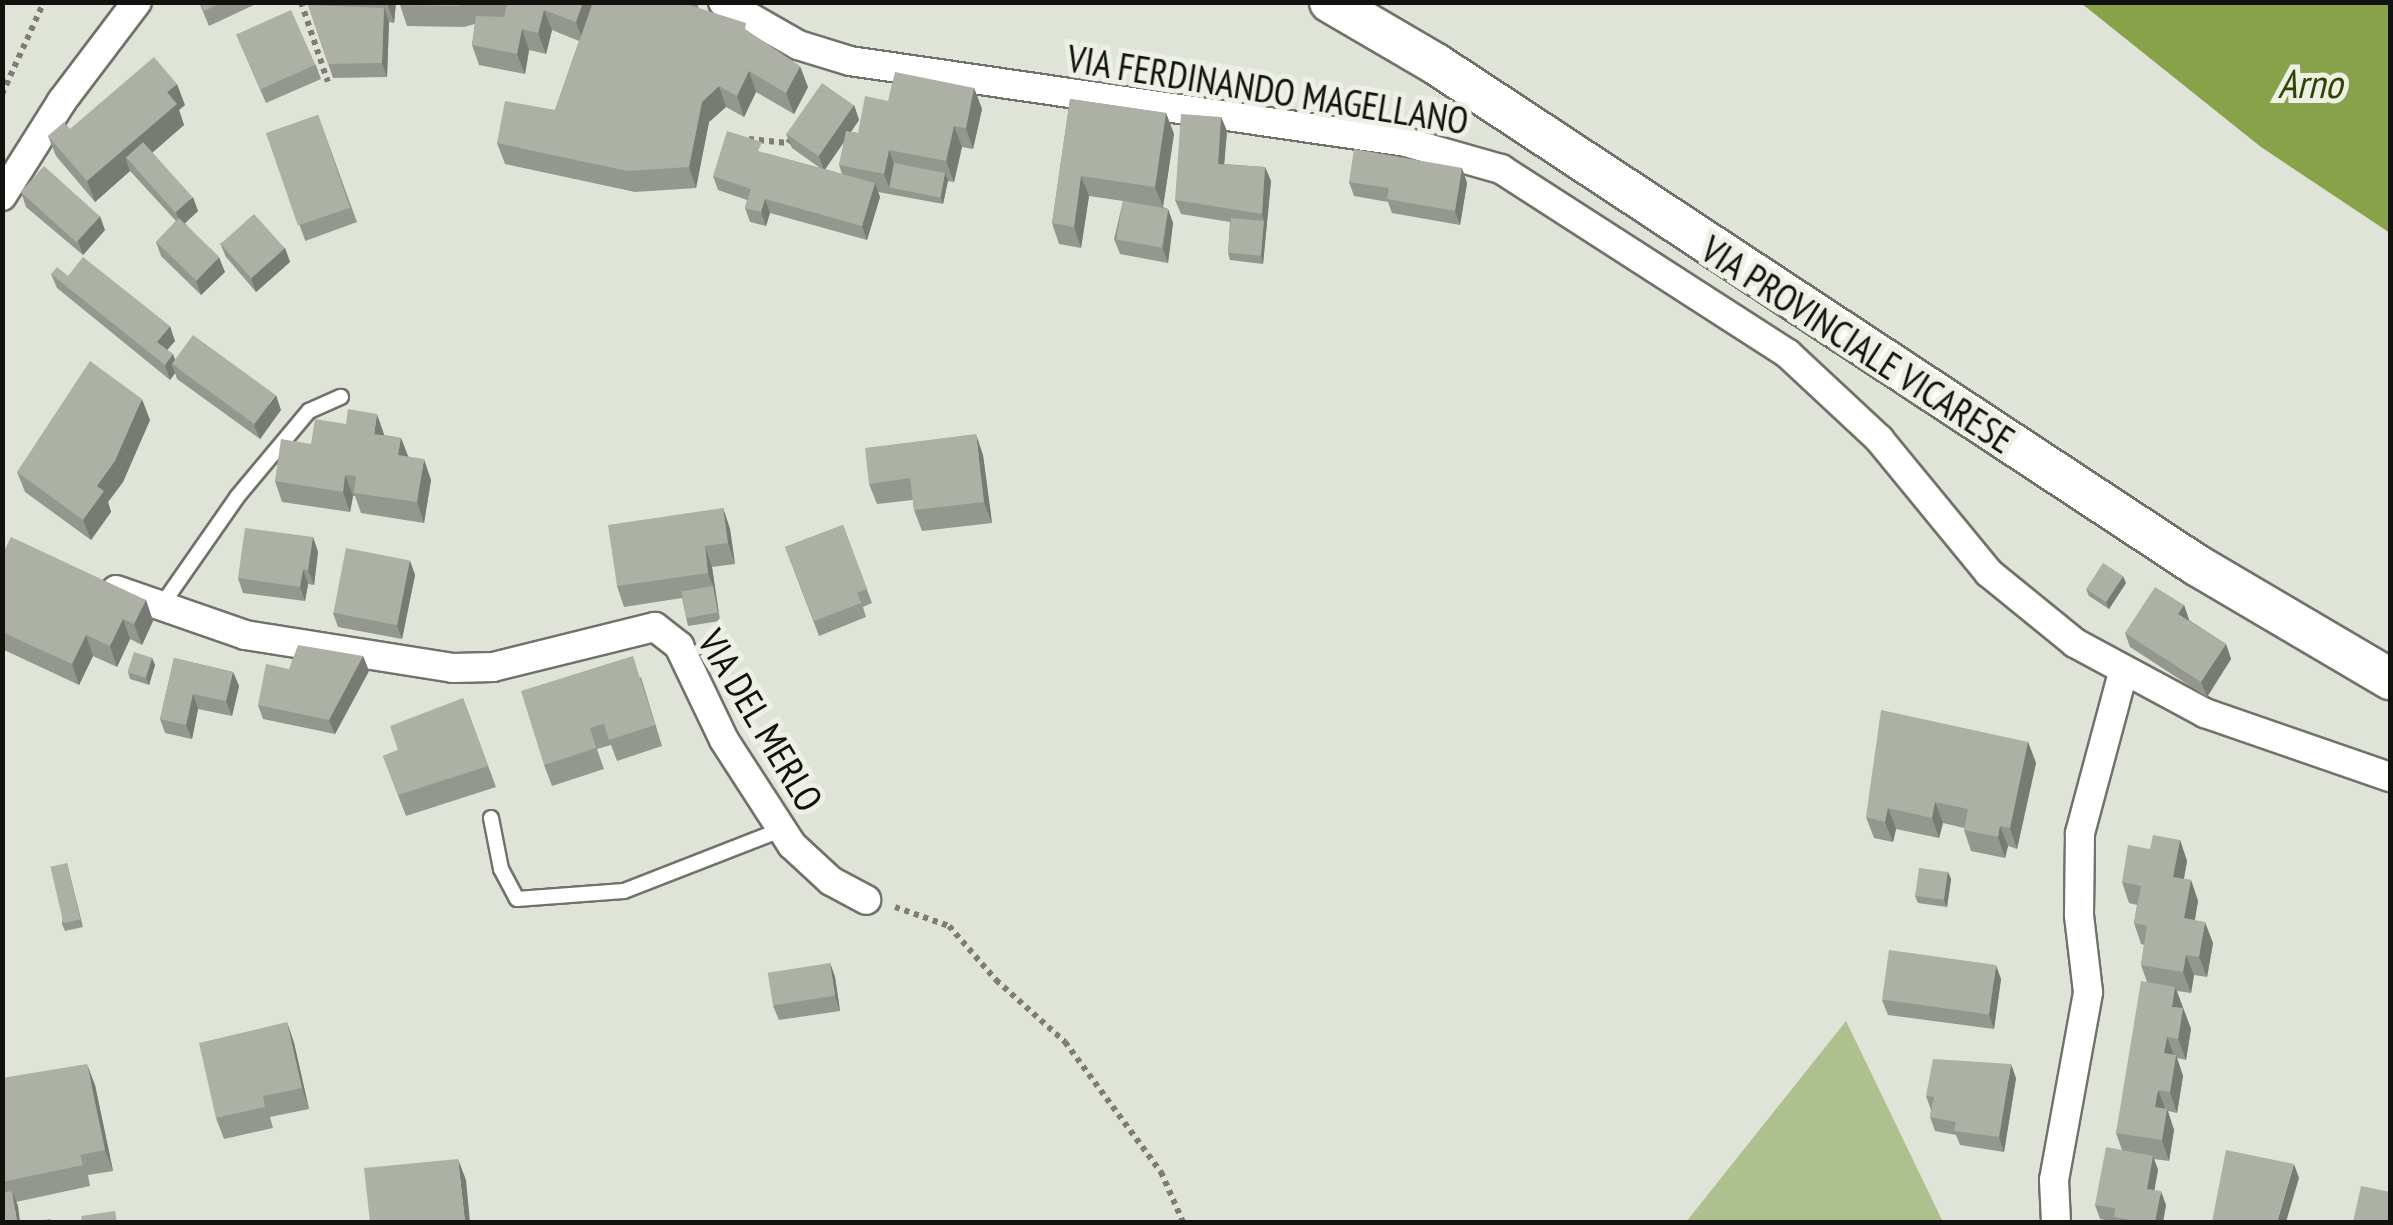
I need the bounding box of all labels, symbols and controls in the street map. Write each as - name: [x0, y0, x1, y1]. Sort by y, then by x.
- street label: VIA FERDINANDO MAGELLANO: [1064, 35, 1472, 143]
- water label: Arno: [2278, 59, 2342, 107]
- street label: VIA PROVINCIALE VICARESE: [1692, 225, 2024, 463]
- street label: VIA DEL MERLO: [688, 620, 834, 820]

